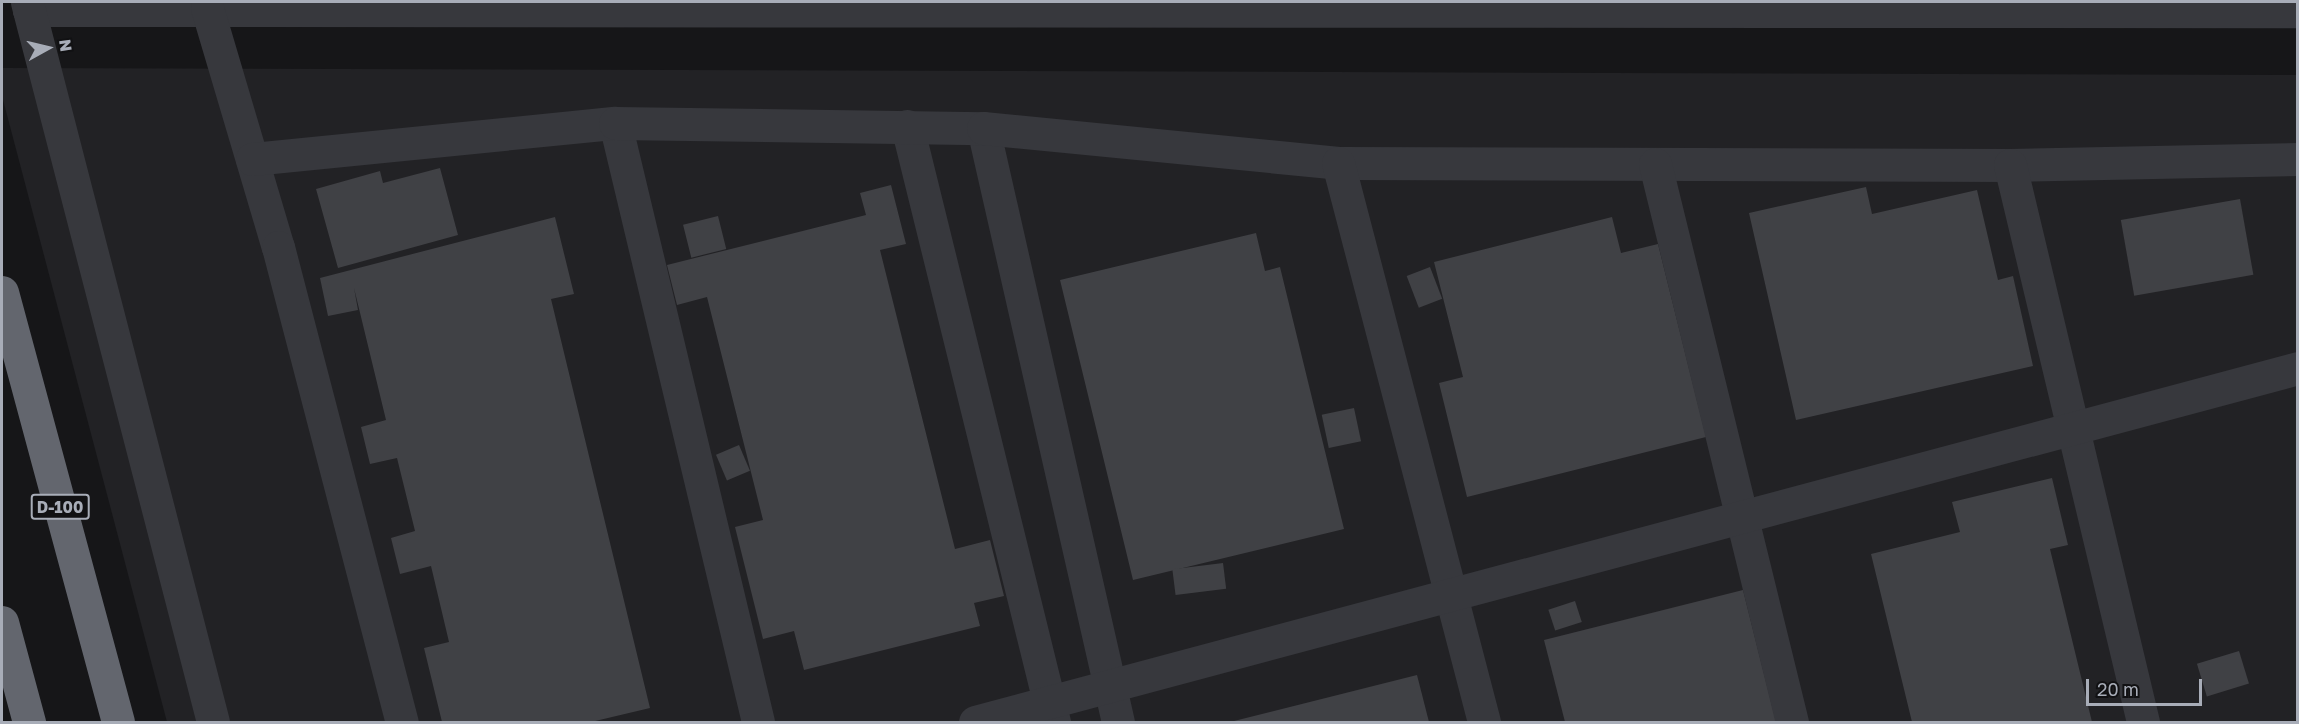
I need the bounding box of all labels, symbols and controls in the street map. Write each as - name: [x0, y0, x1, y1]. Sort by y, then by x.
- north arrow: [18, 18, 78, 78]
- text: N: [55, 38, 77, 53]
- road number: D-100: [30, 494, 90, 520]
- scale bar: [2089, 667, 2204, 705]
- text: 20 m: [2097, 678, 2139, 700]

